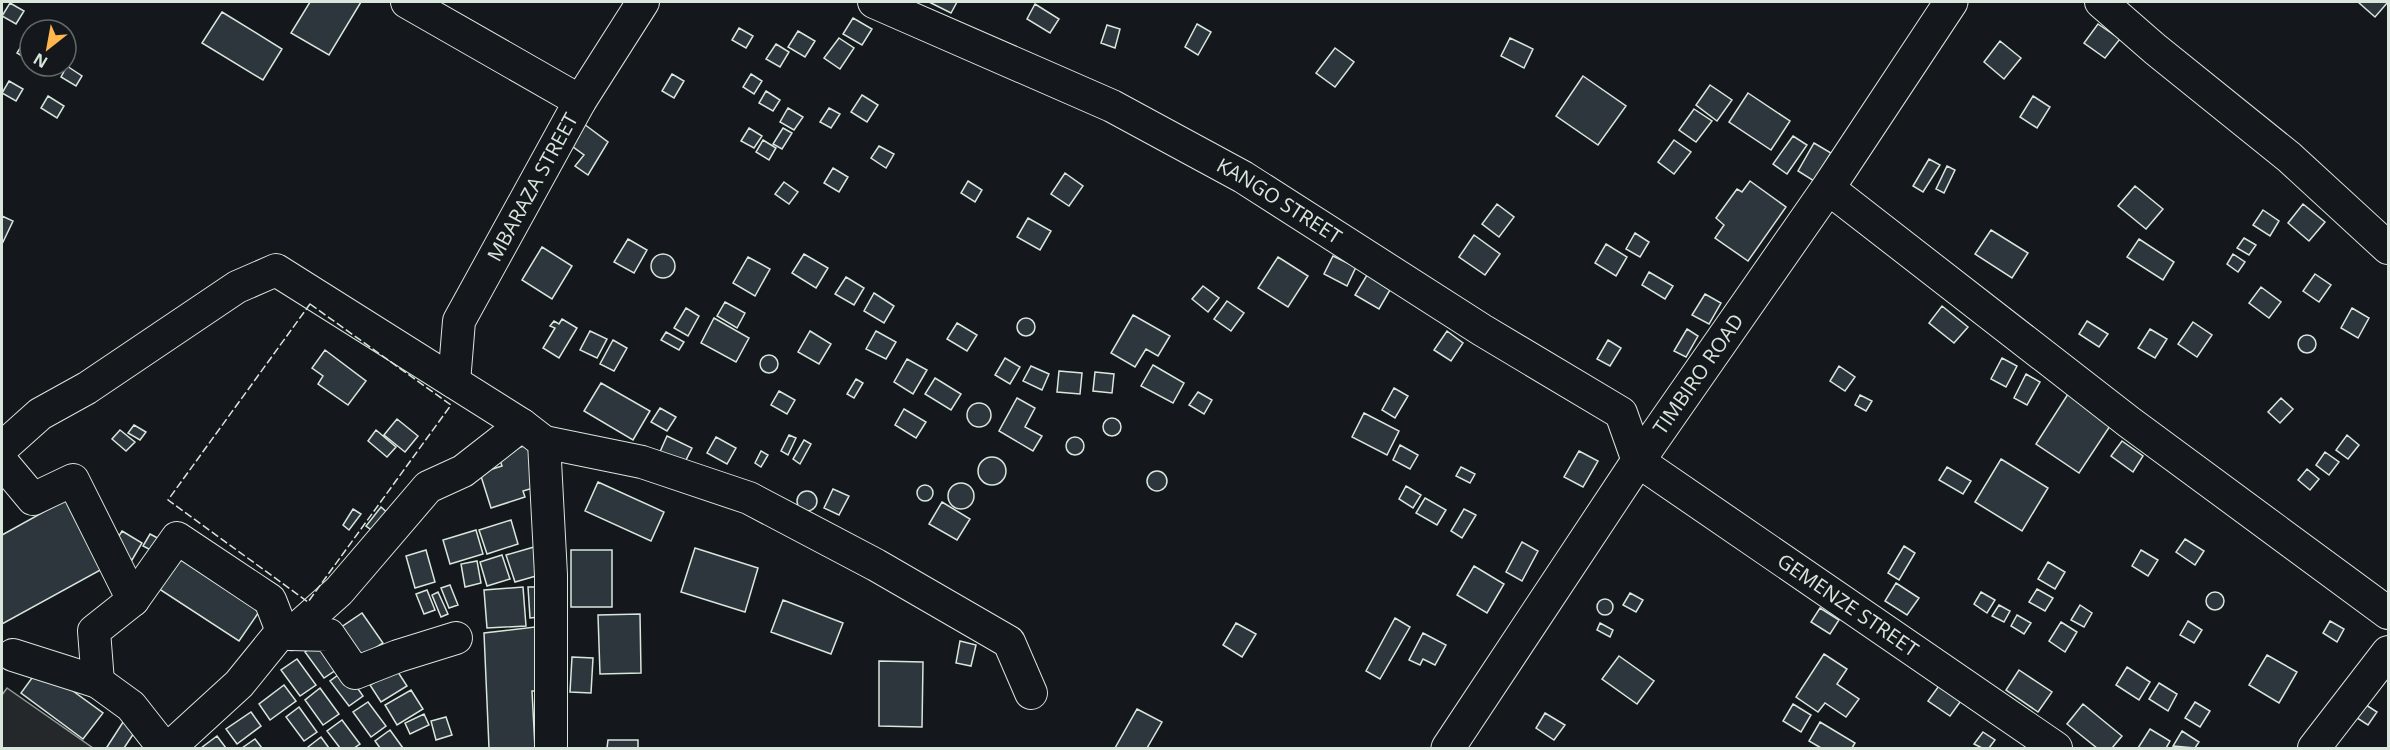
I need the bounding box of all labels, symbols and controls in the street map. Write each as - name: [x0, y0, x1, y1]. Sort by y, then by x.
- north arrow: [18, 18, 78, 78]
- text: N: [29, 48, 52, 74]
- street label: MBARAZA STREET: [480, 108, 584, 266]
- street label: KANGO STREET: [1212, 151, 1347, 250]
- street label: TIMBIRO ROAD: [1647, 308, 1749, 440]
- street label: GEMENZE STREET: [1772, 547, 1924, 663]

